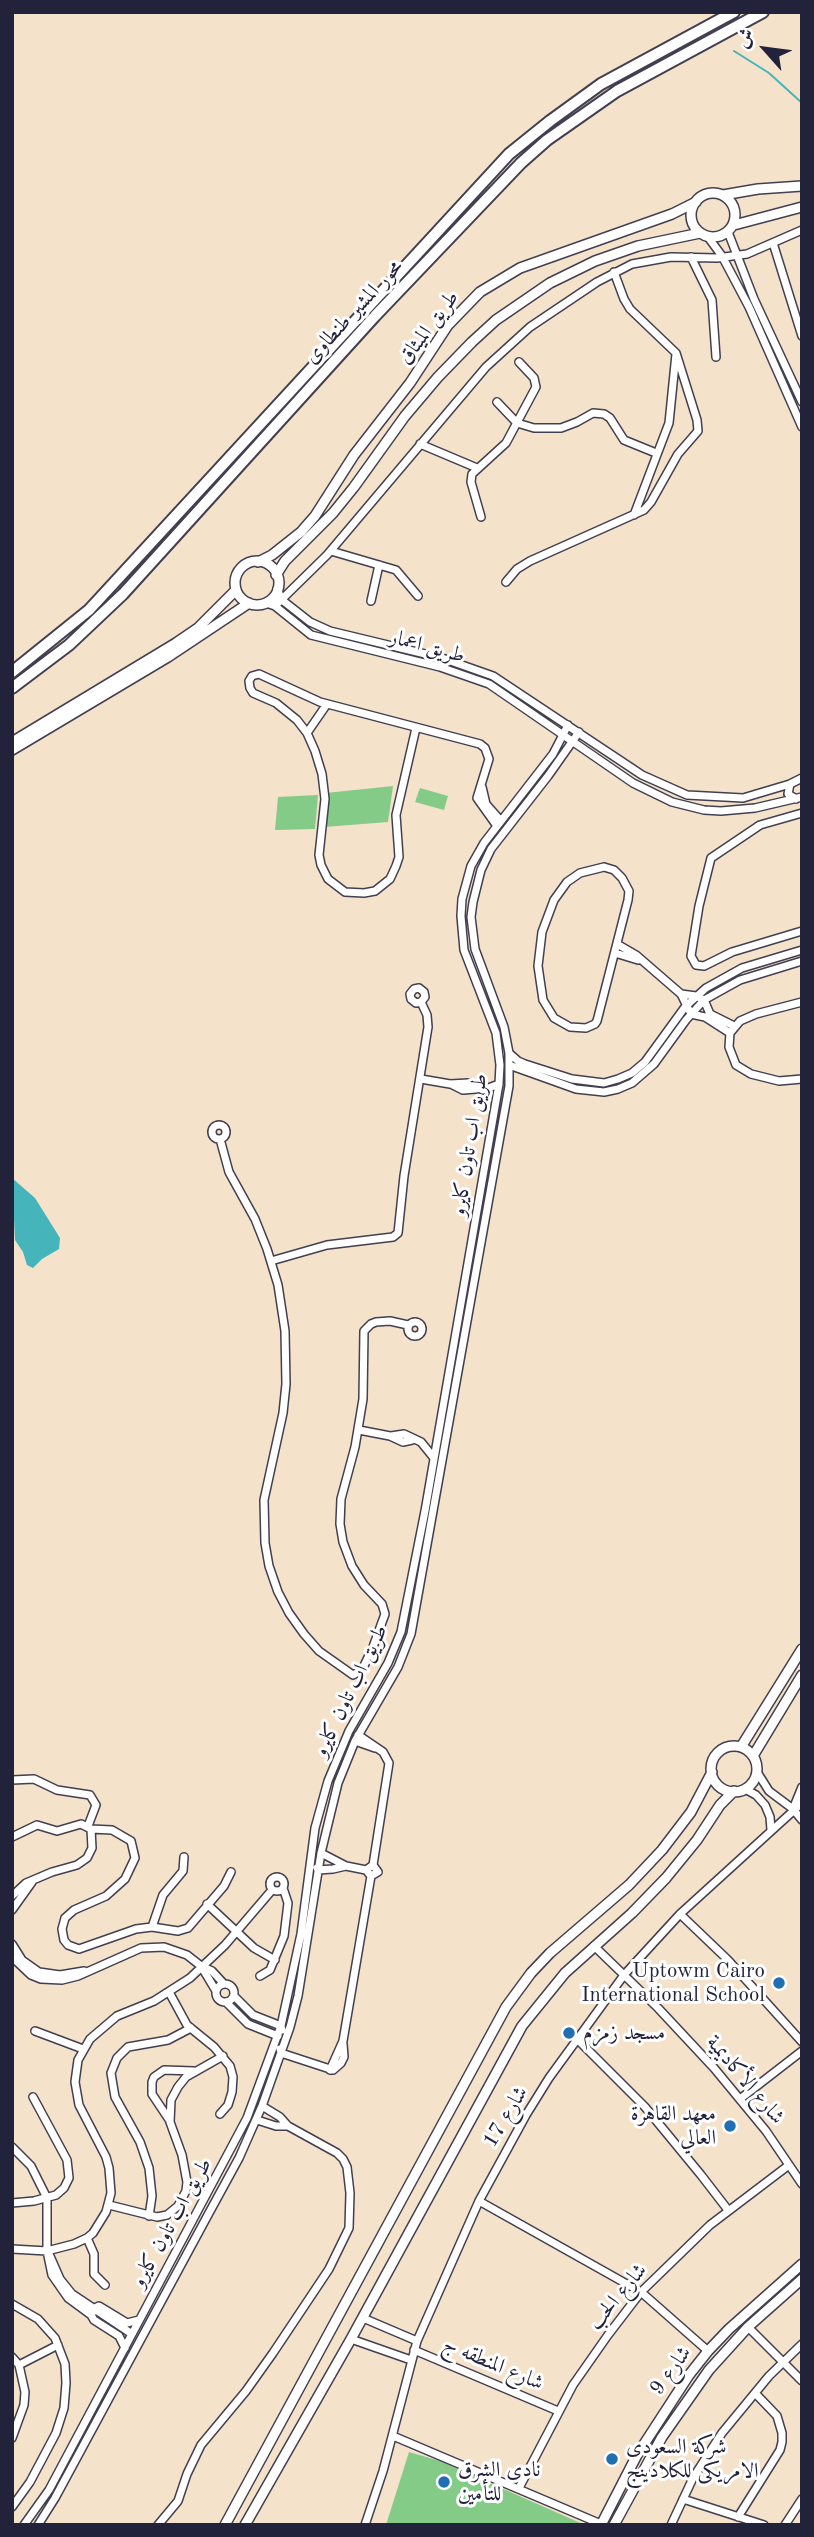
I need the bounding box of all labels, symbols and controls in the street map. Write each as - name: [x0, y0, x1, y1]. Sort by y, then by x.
- north arrow: [730, 14, 800, 84]
- text: ش: [733, 26, 759, 52]
- street label: محور المشير طنطاوى: [299, 255, 409, 369]
- street label: طريق الميثاق: [393, 286, 465, 370]
- street label: طريق اعمار: [387, 625, 467, 669]
- street label: طريق اب تاون كايرو: [446, 1072, 494, 1218]
- street label: طريق اب تاون كايرو: [308, 1621, 394, 1761]
- place label: Uptowm Cairo International School: [581, 1958, 765, 2008]
- marker: Uptowm Cairo International School: [771, 1975, 787, 1991]
- place label: مسجد زمزم: [583, 2020, 665, 2046]
- marker: مسجد زمزم: [561, 2025, 577, 2041]
- street label: شارع الأكاديمية: [701, 2030, 789, 2130]
- street label: شارع 17: [478, 2082, 534, 2152]
- place label: معهد القاهرة العالي: [631, 2101, 716, 2151]
- marker: معهد القاهرة العالي: [722, 2118, 738, 2134]
- street label: طريق اب تاون كايرو: [126, 2154, 218, 2292]
- street label: شارع الحب: [583, 2259, 653, 2335]
- street label: شارع المنطقه ج: [439, 2332, 547, 2396]
- street label: شارع 9: [645, 2342, 697, 2400]
- place label: شركة السعودى الامريكى للكلادينج: [626, 2434, 759, 2484]
- marker: شركة السعودى الامريكى للكلادينج: [604, 2451, 620, 2467]
- place label: نادى الشرق للتأمين: [458, 2457, 540, 2507]
- marker: نادى الشرق للتأمين: [436, 2474, 452, 2490]

